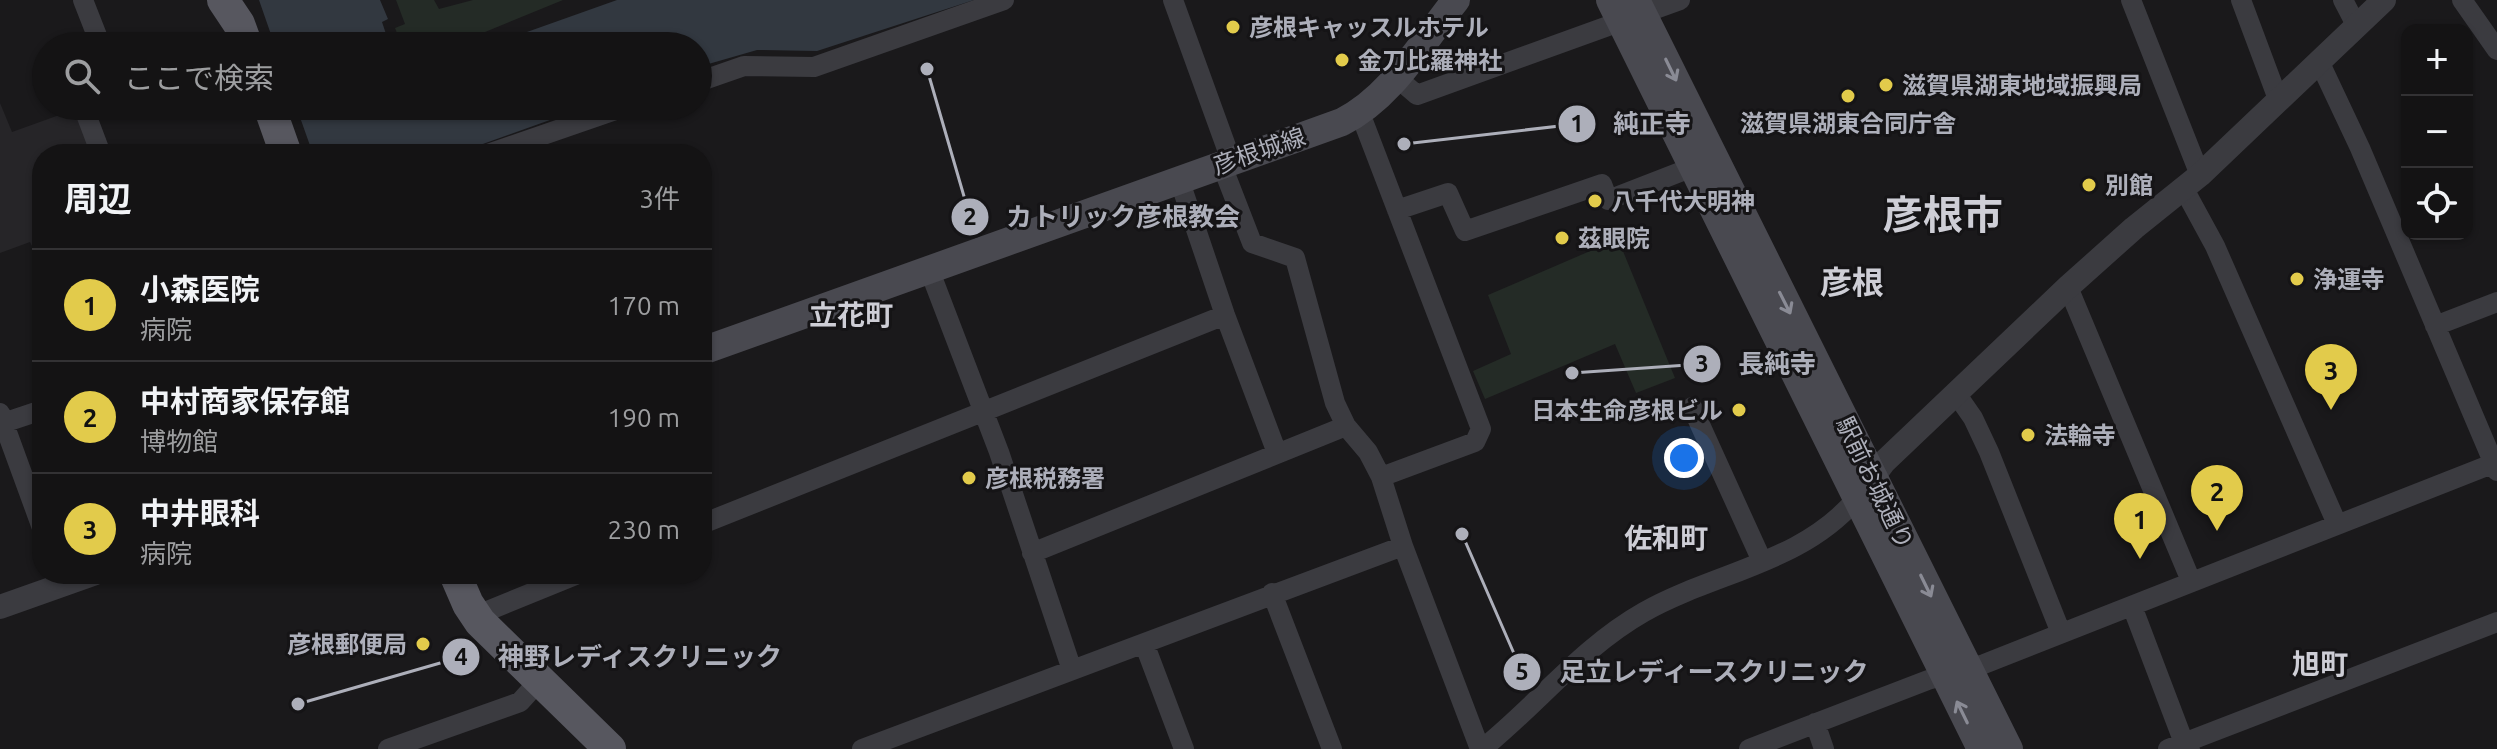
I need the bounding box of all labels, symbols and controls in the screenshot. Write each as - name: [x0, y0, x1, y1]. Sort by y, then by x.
- place label: 彦根キャッスルホテル: [1249, 14, 1489, 41]
- marker: 彦根キャッスルホテル: [1224, 18, 1242, 36]
- map controls: [2401, 24, 2473, 240]
- button: +: [2401, 24, 2473, 96]
- search box: [32, 32, 712, 120]
- place label: 金刀比羅神社: [1358, 47, 1502, 74]
- marker: 金刀比羅神社: [1333, 51, 1351, 69]
- icon: search: [60, 54, 104, 98]
- one-way arrow: [1664, 58, 1679, 81]
- text: ここで検索: [124, 61, 274, 95]
- place label: 滋賀県湖東地域振興局: [1902, 72, 2142, 99]
- marker: 滋賀県湖東地域振興局: [1877, 76, 1895, 94]
- marker: 滋賀県湖東合同庁舎: [1839, 87, 1857, 105]
- button: −: [2401, 96, 2473, 168]
- callout: 純正寺: [1557, 99, 1707, 149]
- text: 純正寺: [1613, 109, 1691, 138]
- text: 1: [1570, 110, 1584, 137]
- place label: 滋賀県湖東合同庁舎: [1740, 110, 1956, 137]
- street label: 彦根城線: [1209, 123, 1309, 179]
- button: locate: [2401, 168, 2473, 240]
- place label: 別館: [2105, 172, 2153, 199]
- marker: 別館: [2080, 176, 2098, 194]
- text: 周辺: [64, 179, 132, 217]
- text: 3件: [639, 184, 680, 213]
- place label: 八千代大明神: [1611, 188, 1755, 215]
- callout: カトリック彦根教会: [950, 192, 1256, 242]
- marker: 八千代大明神: [1586, 192, 1604, 210]
- district label: 彦根市: [1883, 192, 2003, 237]
- text: カトリック彦根教会: [1006, 202, 1240, 231]
- text: 2: [963, 203, 977, 230]
- place label: 茲眼院: [1578, 225, 1650, 252]
- marker: 茲眼院: [1553, 229, 1571, 247]
- district label: 彦根: [1820, 264, 1884, 300]
- place label: 浄運寺: [2313, 266, 2385, 293]
- marker: 浄運寺: [2288, 270, 2306, 288]
- text: 小森医院: [140, 272, 260, 306]
- text: 1: [83, 291, 97, 320]
- text: 170 m: [608, 291, 680, 320]
- one-way arrow: [1778, 291, 1794, 315]
- district label: 立花町: [809, 299, 893, 330]
- text: 病院: [140, 315, 192, 344]
- callout: 長純寺: [1682, 339, 1832, 389]
- pin: 3: [2305, 344, 2357, 410]
- text: 長純寺: [1738, 349, 1816, 378]
- text: 3: [1695, 350, 1709, 377]
- text: 中村商家保存館: [140, 384, 350, 418]
- place label: 日本生命彦根ビル: [1531, 397, 1723, 424]
- marker: 日本生命彦根ビル: [1730, 401, 1748, 419]
- text: 2: [83, 403, 97, 432]
- text: 190 m: [608, 403, 680, 432]
- street label: 駅前お城通り: [1831, 412, 1919, 554]
- place label: 法輪寺: [2044, 422, 2116, 449]
- marker: 法輪寺: [2019, 426, 2037, 444]
- text: 博物館: [140, 427, 218, 456]
- your location: [1664, 438, 1704, 478]
- place label: 彦根税務署: [985, 465, 1105, 492]
- pin: 2: [2191, 465, 2243, 531]
- marker: 彦根税務署: [960, 469, 978, 487]
- pin: 1: [2114, 493, 2166, 559]
- text: 中井眼科: [140, 496, 260, 530]
- text: 3: [83, 515, 97, 544]
- text: 230 m: [608, 515, 680, 544]
- district label: 佐和町: [1624, 522, 1708, 553]
- text: 病院: [140, 539, 192, 568]
- one-way arrow: [1919, 574, 1935, 598]
- place label: 彦根郵便局: [287, 631, 407, 658]
- callout: 神野レディスクリニック: [441, 632, 799, 682]
- marker: 彦根郵便局: [414, 635, 432, 653]
- text: 神野レディスクリニック: [498, 642, 782, 671]
- text: 4: [454, 643, 468, 670]
- callout: 足立レディースクリニック: [1502, 647, 1886, 697]
- district label: 旭町: [2292, 648, 2348, 679]
- text: 足立レディースクリニック: [1560, 657, 1868, 686]
- text: 5: [1515, 658, 1529, 685]
- one-way arrow: [1954, 700, 1969, 724]

